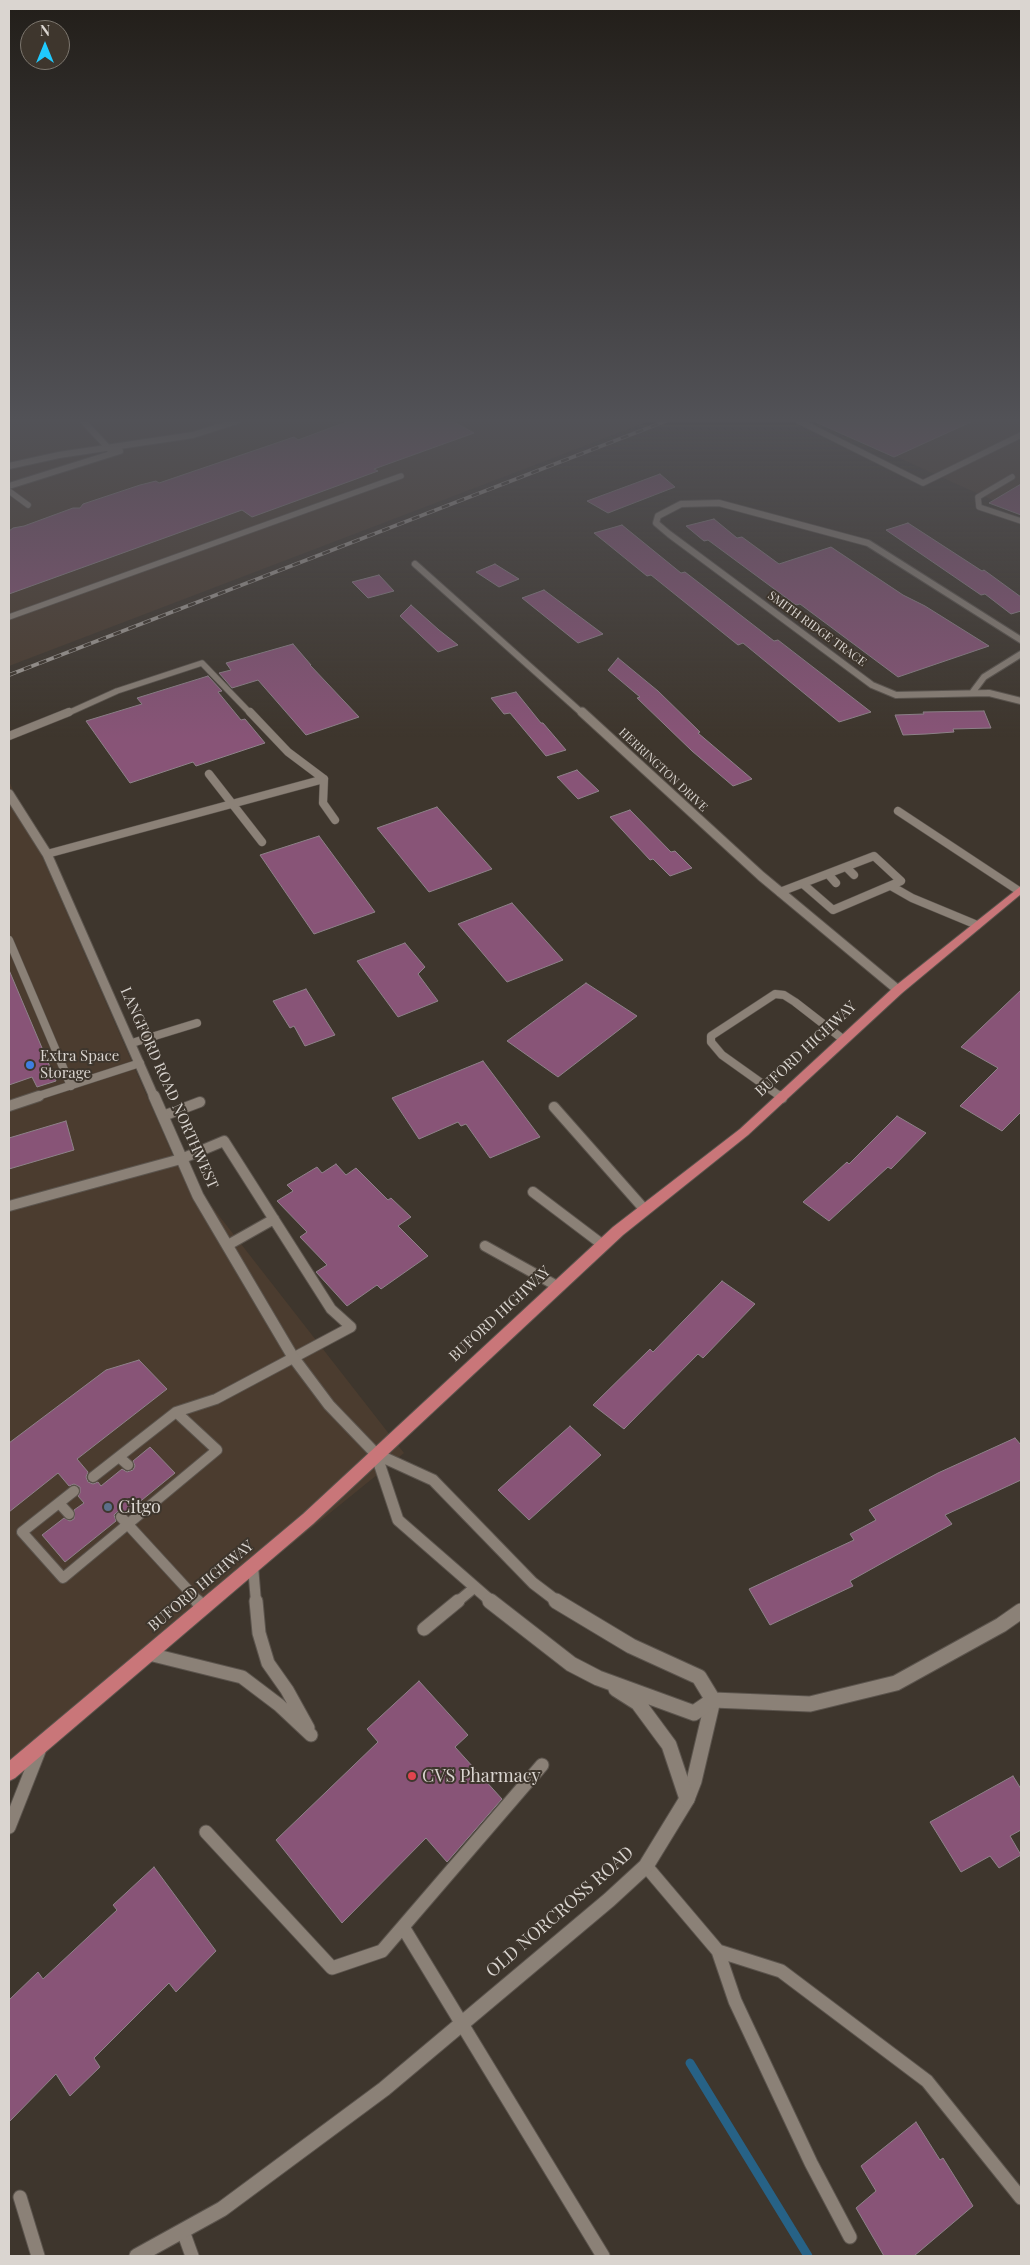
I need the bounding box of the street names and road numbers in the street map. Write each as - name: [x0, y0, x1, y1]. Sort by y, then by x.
- street label: SMITH RIDGE TRACE: [765, 588, 869, 670]
- street label: HERRINGTON DRIVE: [616, 725, 710, 815]
- street label: LANGFORD ROAD NORTHWEST: [116, 984, 222, 1192]
- street label: BUFORD HIGHWAY: [752, 998, 860, 1100]
- street label: BUFORD HIGHWAY: [446, 1263, 554, 1365]
- street label: BUFORD HIGHWAY: [145, 1537, 257, 1635]
- street label: OLD NORCROSS ROAD: [482, 1842, 638, 1982]

